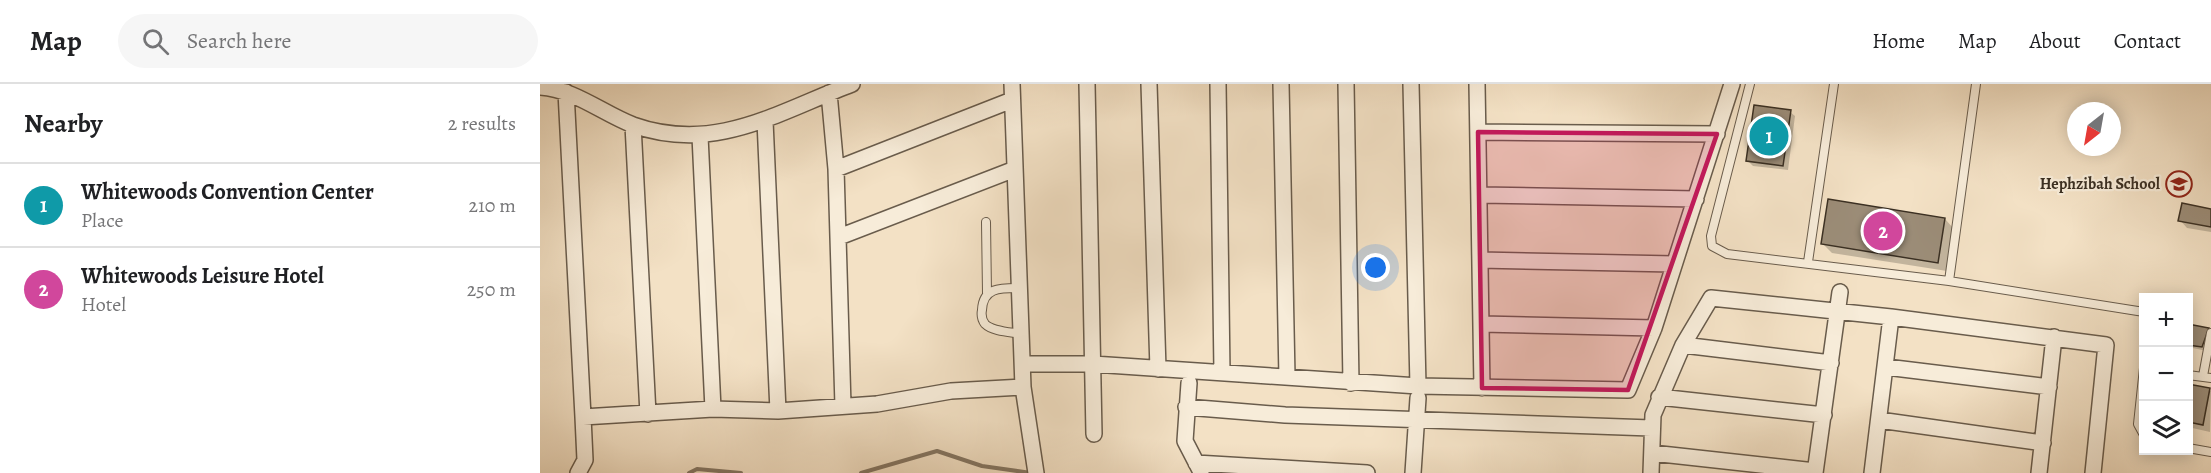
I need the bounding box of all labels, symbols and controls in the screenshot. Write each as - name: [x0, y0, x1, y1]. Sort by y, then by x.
- search box: [118, 14, 538, 68]
- text: Map: [30, 22, 82, 60]
- icon: search: [139, 25, 172, 58]
- text: Search here: [187, 26, 291, 56]
- text: Home: [1872, 27, 1925, 55]
- text: Map: [1958, 27, 1996, 55]
- text: About: [2029, 27, 2081, 55]
- text: Contact: [2114, 27, 2181, 55]
- north arrow: [2067, 102, 2121, 156]
- text: Nearby: [24, 106, 103, 141]
- text: 2 results: [448, 110, 516, 137]
- pin: 1: [1750, 113, 1788, 158]
- school or university icon: Hephzibah School: [2164, 169, 2194, 199]
- place label: Hephzibah School: [2040, 173, 2161, 195]
- text: Whitewoods Convention Center: [81, 177, 374, 207]
- text: 1: [40, 192, 47, 219]
- text: 210 m: [468, 192, 516, 219]
- text: Place: [81, 207, 123, 234]
- pin: 2: [1864, 208, 1902, 254]
- your location: [1361, 253, 1390, 282]
- text: Whitewoods Leisure Hotel: [81, 261, 324, 291]
- text: 2: [39, 276, 48, 303]
- text: 250 m: [467, 276, 516, 303]
- text: Hotel: [81, 291, 126, 318]
- map controls: [2139, 293, 2193, 455]
- button: +: [2139, 293, 2193, 347]
- button: −: [2139, 347, 2193, 401]
- button: layers: [2139, 401, 2193, 455]

